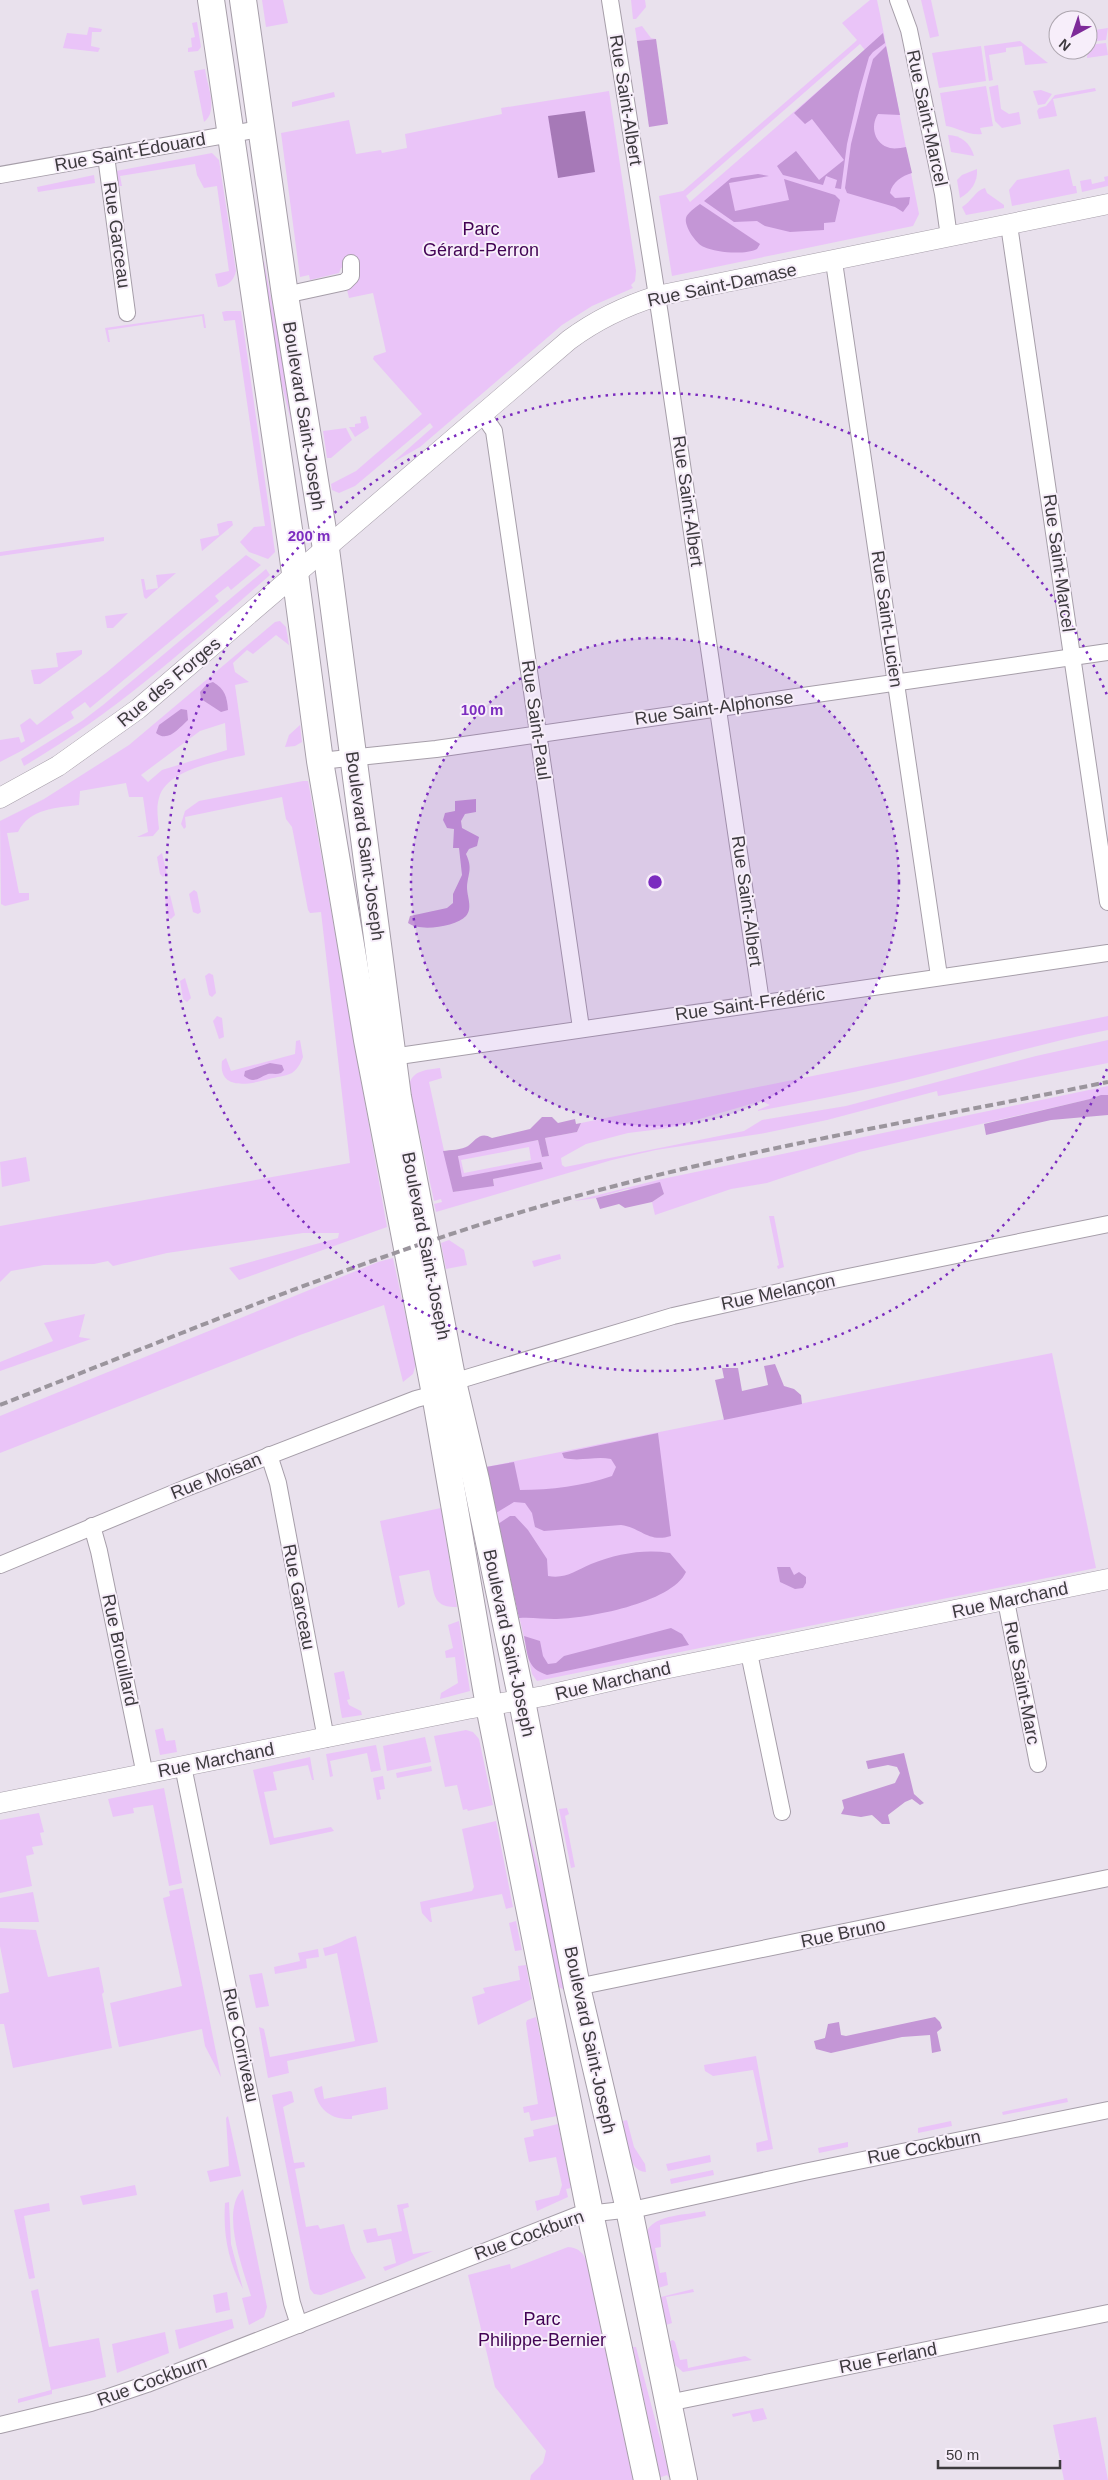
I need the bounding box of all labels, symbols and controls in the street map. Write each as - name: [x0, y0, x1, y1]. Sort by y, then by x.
- north arrow: [1048, 10, 1098, 60]
- street label: Rue Saint-Albert: [606, 33, 646, 167]
- text: N: [1056, 36, 1074, 54]
- street label: Rue Saint-Marcel: [903, 48, 951, 188]
- street label: Rue Saint-Édouard: [53, 129, 207, 175]
- street label: Rue Garceau: [100, 181, 134, 289]
- park label: Parc Gérard-Perron: [423, 219, 539, 260]
- street label: Rue Saint-Damase: [646, 259, 798, 311]
- street label: Boulevard Saint-Joseph: [279, 320, 329, 512]
- street label: Rue Saint-Albert: [669, 434, 707, 568]
- street label: Rue Saint-Marcel: [1039, 493, 1079, 633]
- text: 200 m: [288, 527, 330, 544]
- street label: Rue Saint-Lucien: [867, 549, 907, 689]
- street label: Rue des Forges: [114, 633, 224, 731]
- street label: Rue Saint-Paul: [518, 659, 554, 781]
- street label: Rue Saint-Alphonse: [633, 687, 795, 729]
- text: 100 m: [461, 701, 503, 718]
- street label: Boulevard Saint-Joseph: [342, 750, 388, 942]
- street label: Rue Saint-Albert: [728, 834, 766, 968]
- centre of rings: [646, 873, 664, 891]
- street label: Rue Saint-Frédéric: [674, 984, 826, 1024]
- street label: Boulevard Saint-Joseph: [398, 1150, 454, 1342]
- street label: Rue Melançon: [719, 1270, 837, 1314]
- street label: Rue Moisan: [168, 1449, 264, 1503]
- street label: Rue Garceau: [279, 1543, 319, 1651]
- street label: Boulevard Saint-Joseph: [479, 1547, 539, 1739]
- street label: Rue Marchand: [950, 1578, 1070, 1622]
- street label: Rue Brouillard: [98, 1592, 142, 1708]
- street label: Rue Saint-Marc: [1000, 1620, 1044, 1746]
- street label: Rue Marchand: [553, 1658, 673, 1704]
- street label: Rue Marchand: [156, 1739, 276, 1781]
- street label: Rue Bruno: [799, 1914, 887, 1952]
- street label: Boulevard Saint-Joseph: [560, 1944, 620, 2136]
- street label: Rue Corriveau: [219, 1986, 263, 2104]
- street label: Rue Cockburn: [866, 2126, 982, 2168]
- street label: Rue Cockburn: [472, 2206, 586, 2264]
- park label: Parc Philippe-Bernier: [478, 2309, 606, 2350]
- street label: Rue Ferland: [837, 2339, 939, 2377]
- street label: Rue Cockburn: [95, 2352, 209, 2410]
- scale bar: [938, 2438, 1060, 2470]
- text: 50 m: [946, 2446, 979, 2463]

